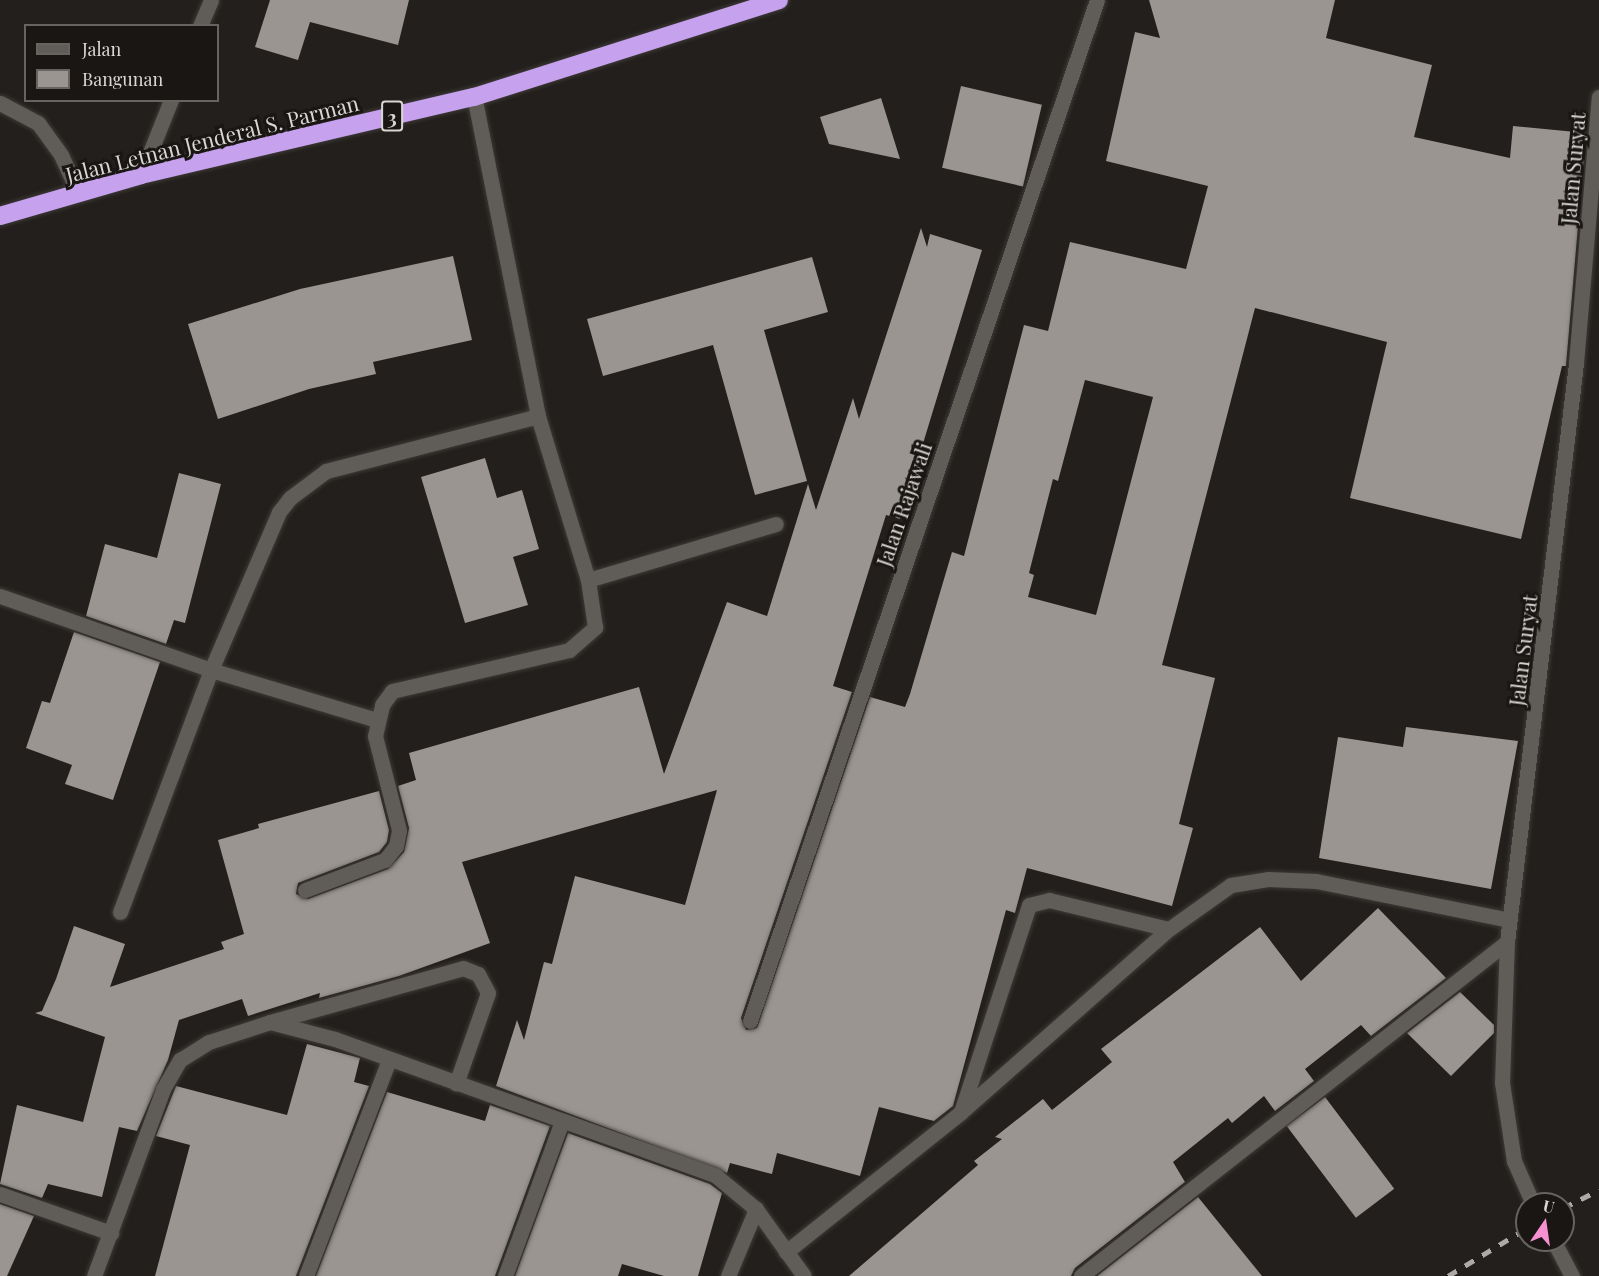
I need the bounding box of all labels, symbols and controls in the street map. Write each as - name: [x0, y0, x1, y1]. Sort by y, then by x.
- legend: [24, 24, 219, 102]
- text: Jalan: [82, 37, 121, 61]
- text: Bangunan: [82, 67, 163, 91]
- street label: Jalan Letnan Jenderal S. Parman: [63, 89, 361, 187]
- road number: 3: [380, 99, 404, 133]
- street label: Jalan Suryat: [1555, 111, 1589, 225]
- street label: Jalan Rajawali: [870, 439, 936, 569]
- street label: Jalan Suryat: [1503, 593, 1541, 707]
- north arrow: [1515, 1192, 1575, 1252]
- text: U: [1541, 1194, 1556, 1217]

